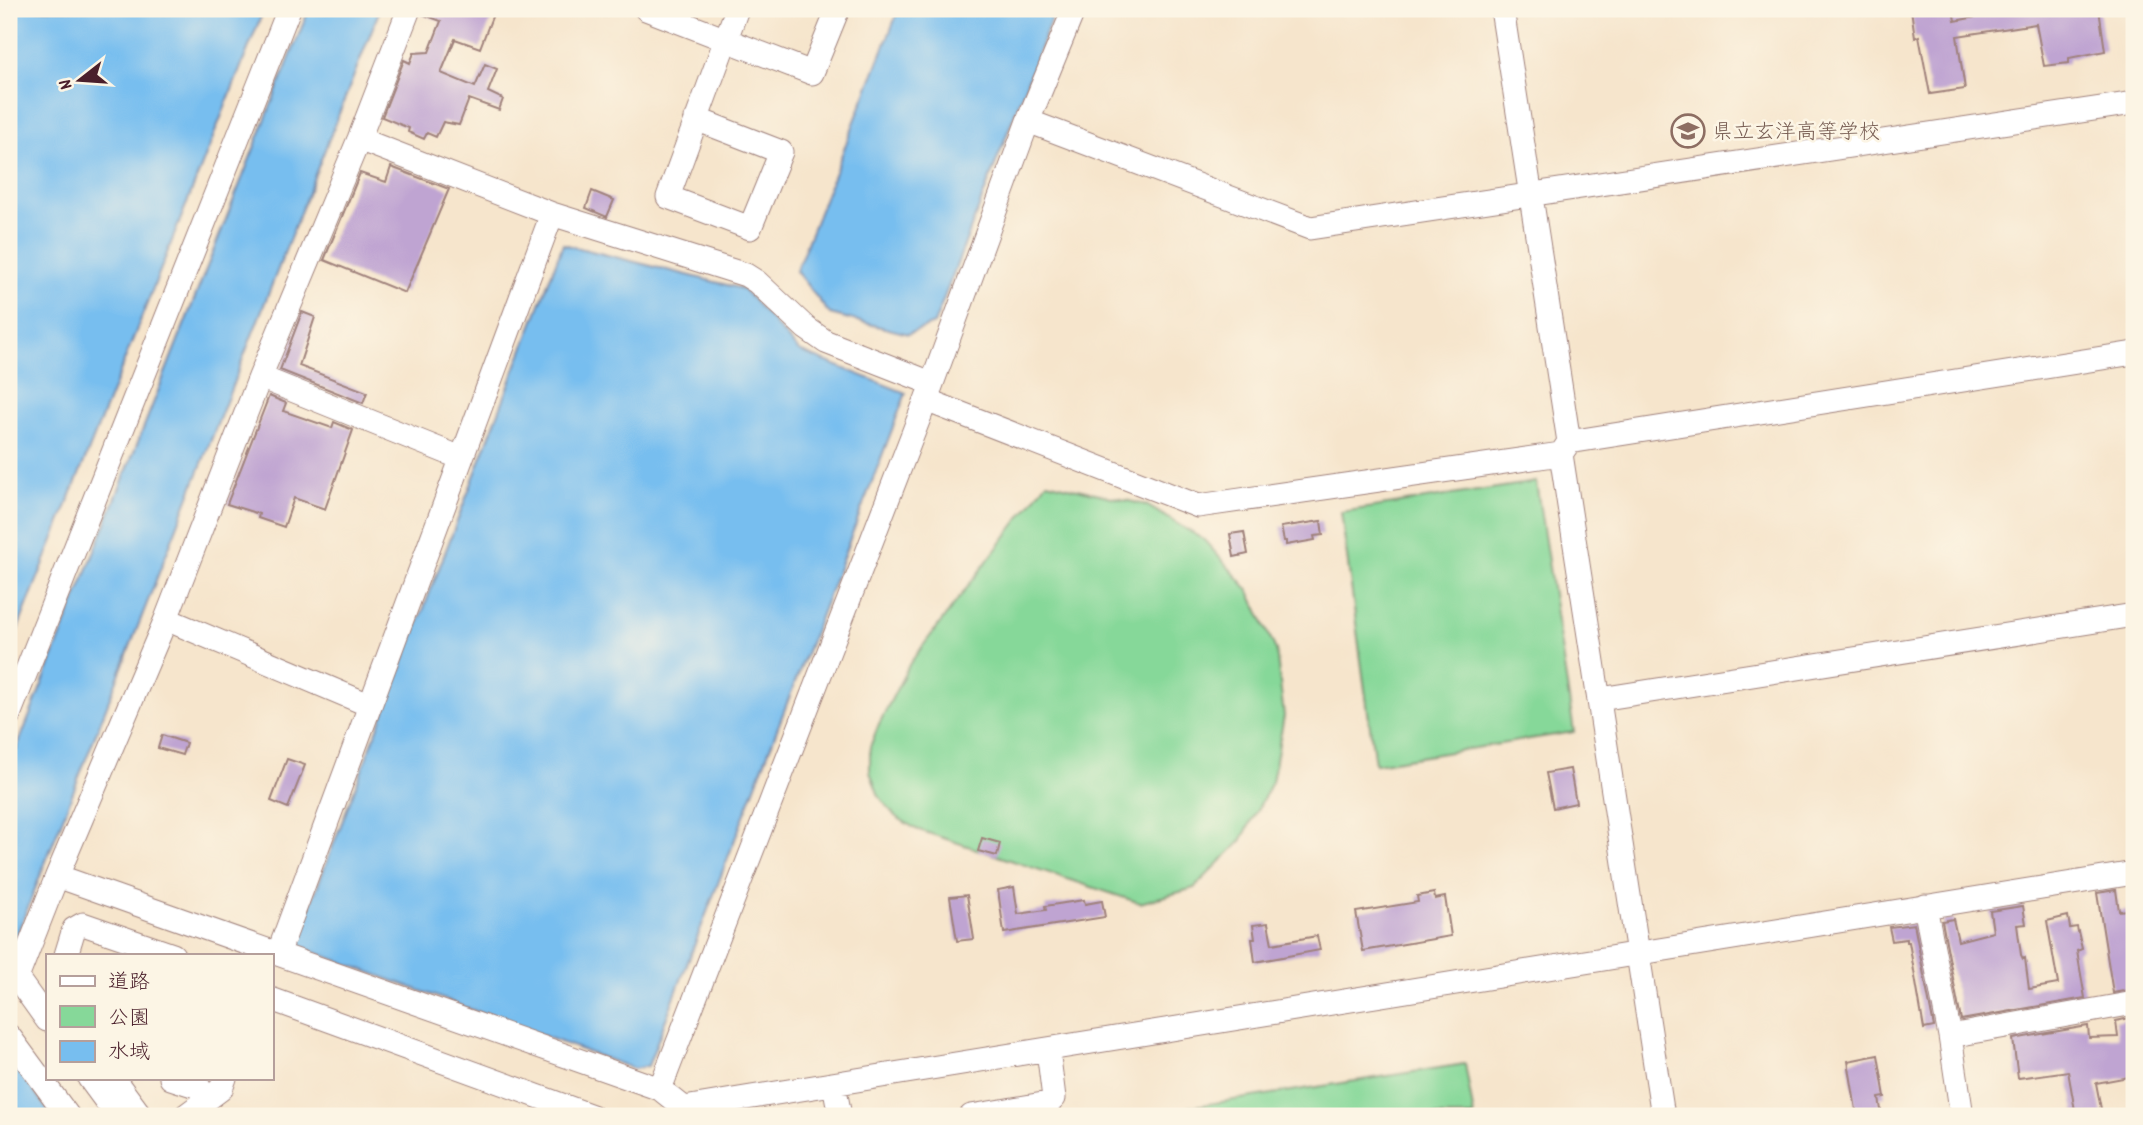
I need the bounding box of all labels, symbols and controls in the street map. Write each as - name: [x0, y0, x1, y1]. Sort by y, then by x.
- north arrow: [46, 46, 116, 116]
- text: N: [53, 76, 81, 92]
- school or university icon: 県立玄洋高等学校: [1669, 112, 1707, 150]
- place label: 県立玄洋高等学校: [1712, 119, 1880, 149]
- legend: [46, 954, 273, 1080]
- text: 道路: [108, 969, 150, 999]
- text: 公園: [108, 1005, 150, 1035]
- text: 水域: [108, 1039, 150, 1069]

